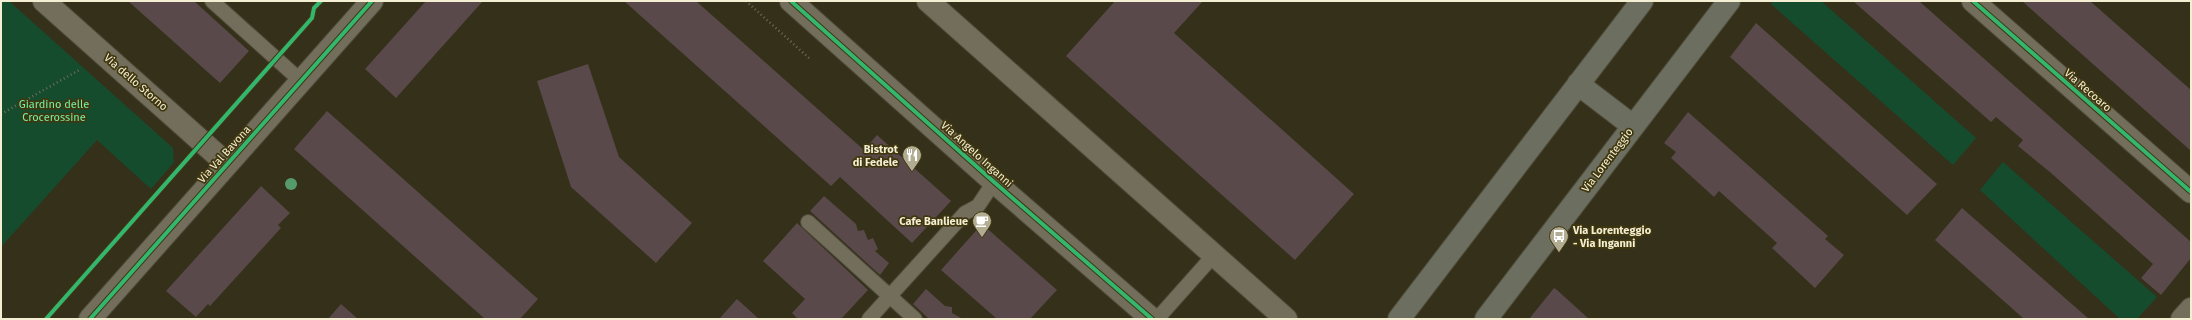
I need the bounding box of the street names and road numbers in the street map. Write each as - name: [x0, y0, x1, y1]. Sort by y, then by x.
- street label: Via dello Storno: [101, 51, 170, 113]
- street label: Via Recoaro: [2061, 66, 2114, 114]
- street label: Via Angelo Inganni: [938, 119, 1015, 190]
- street label: Via Val Bavona: [195, 123, 253, 186]
- street label: Via Lorenteggio: [1579, 126, 1636, 195]

